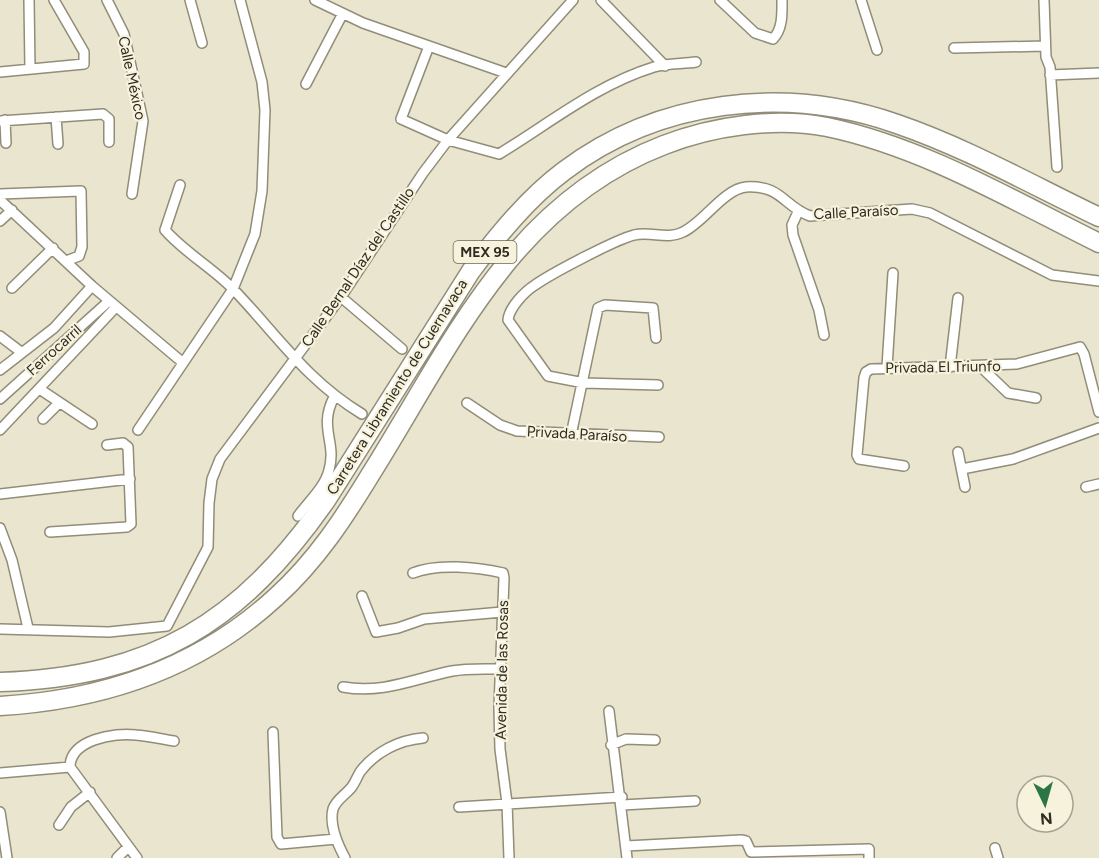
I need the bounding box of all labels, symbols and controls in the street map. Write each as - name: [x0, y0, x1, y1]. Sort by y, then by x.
- street label: Calle México: [114, 34, 150, 122]
- street label: Calle Bernal Díaz del Castillo: [298, 183, 418, 350]
- street label: Calle Paraíso: [813, 201, 899, 223]
- road number: MEX 95: [454, 241, 516, 263]
- street label: Carretera Libramiento de Cuernavaca: [323, 276, 471, 498]
- street label: Ferrocarril: [23, 321, 85, 379]
- street label: Privada El Triunfo: [885, 357, 1001, 377]
- street label: Privada Paraíso: [526, 422, 628, 446]
- street label: Avenida de las Rosas: [492, 600, 512, 740]
- north arrow: [1015, 774, 1075, 834]
- text: N: [1039, 808, 1053, 828]

